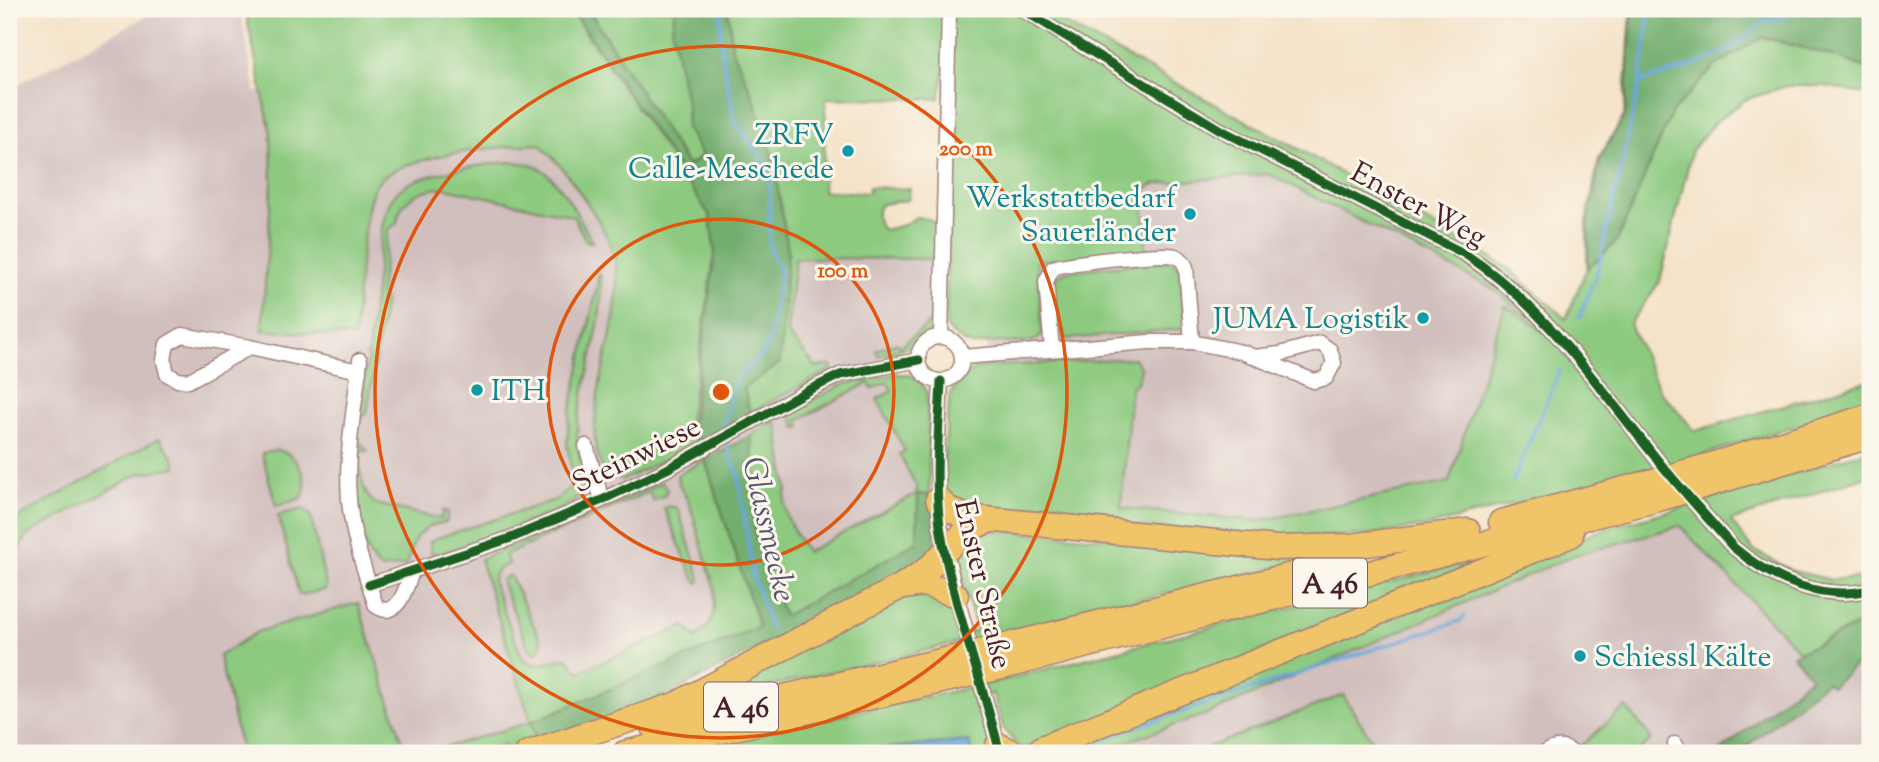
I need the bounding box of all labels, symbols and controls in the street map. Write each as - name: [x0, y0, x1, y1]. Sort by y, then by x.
- place label: ZRFV Calle-Meschede: [628, 115, 834, 192]
- text: 200 m: [939, 135, 994, 165]
- marker: ZRFV Calle-Meschede: [840, 143, 856, 159]
- street label: Enster Weg: [1342, 152, 1493, 260]
- place label: Werkstattbedarf Sauerländer: [966, 178, 1178, 255]
- marker: Werkstattbedarf Sauerländer: [1182, 206, 1198, 222]
- text: 100 m: [818, 257, 869, 287]
- place label: JUMA Logistik: [1211, 299, 1409, 342]
- marker: JUMA Logistik: [1415, 310, 1431, 326]
- place label: ITH: [491, 371, 546, 414]
- centre of rings: [709, 380, 733, 404]
- marker: ITH: [469, 382, 485, 398]
- street label: Steinwiese: [566, 407, 709, 506]
- water label: Glassmecke: [728, 453, 806, 607]
- street label: Enster Straße: [941, 496, 1022, 673]
- road number: A 46: [1293, 558, 1367, 608]
- place label: Schiessl Kälte: [1594, 637, 1771, 680]
- marker: Schiessl Kälte: [1572, 648, 1588, 664]
- road number: A 46: [704, 682, 778, 732]

